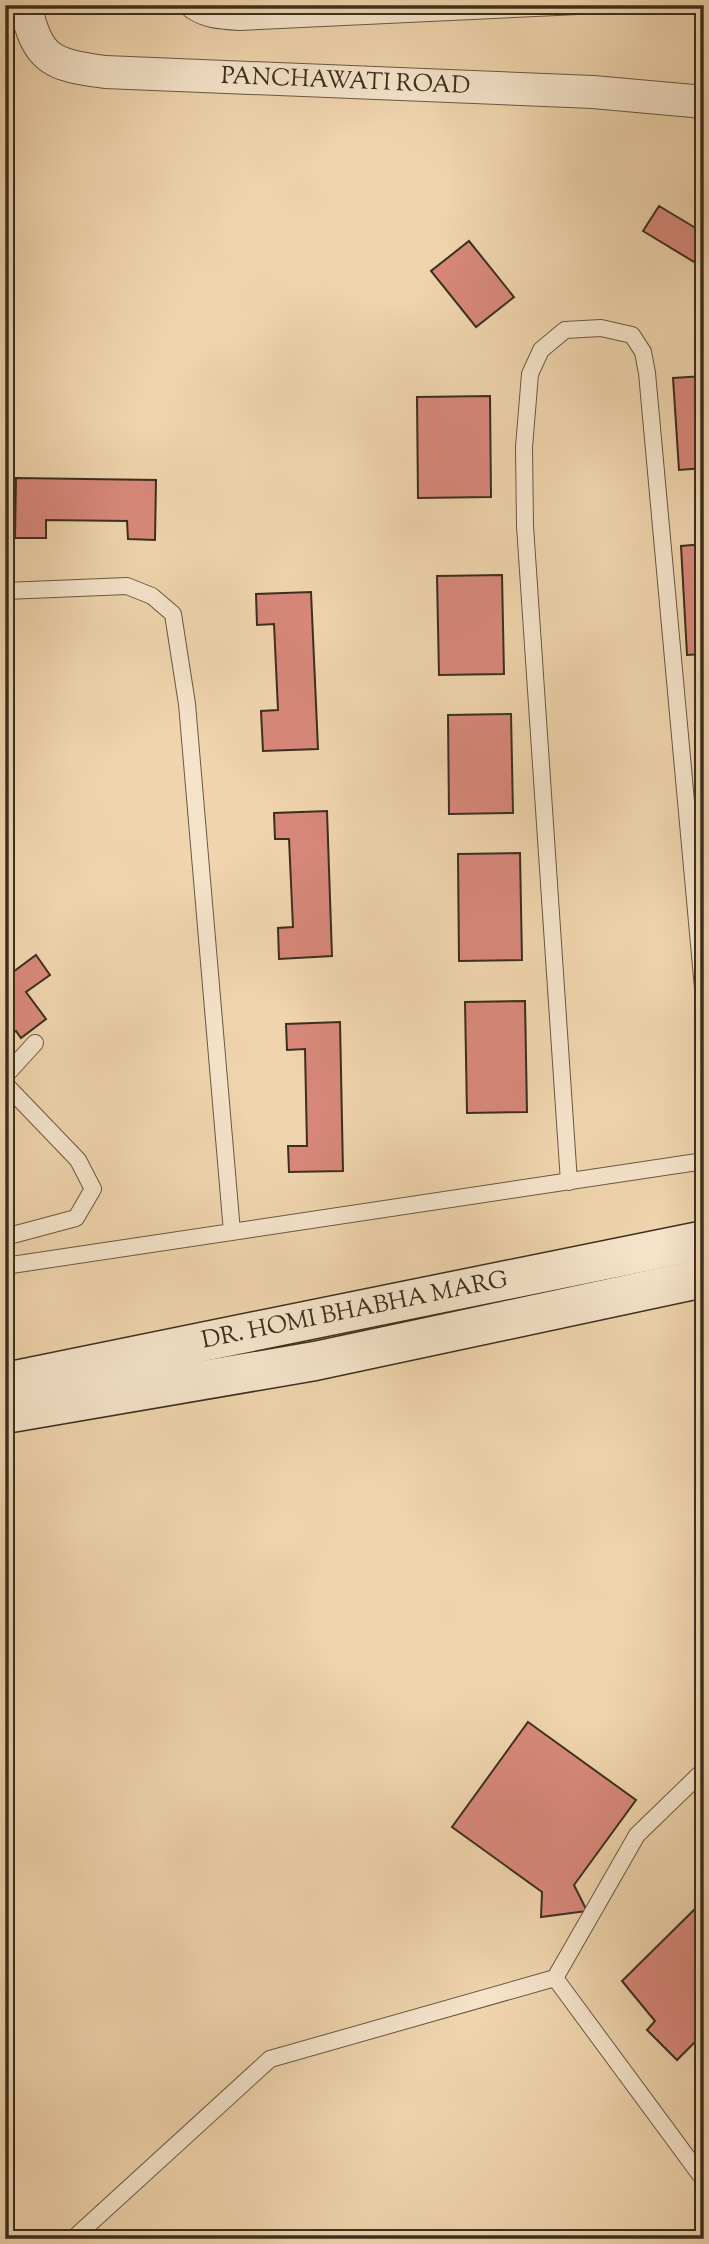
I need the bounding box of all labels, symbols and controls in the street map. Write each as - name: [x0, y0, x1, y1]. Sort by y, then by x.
- street label: PANCHAWATI ROAD: [220, 60, 471, 104]
- street label: DR. HOMI BHABHA MARG: [199, 1263, 511, 1359]

